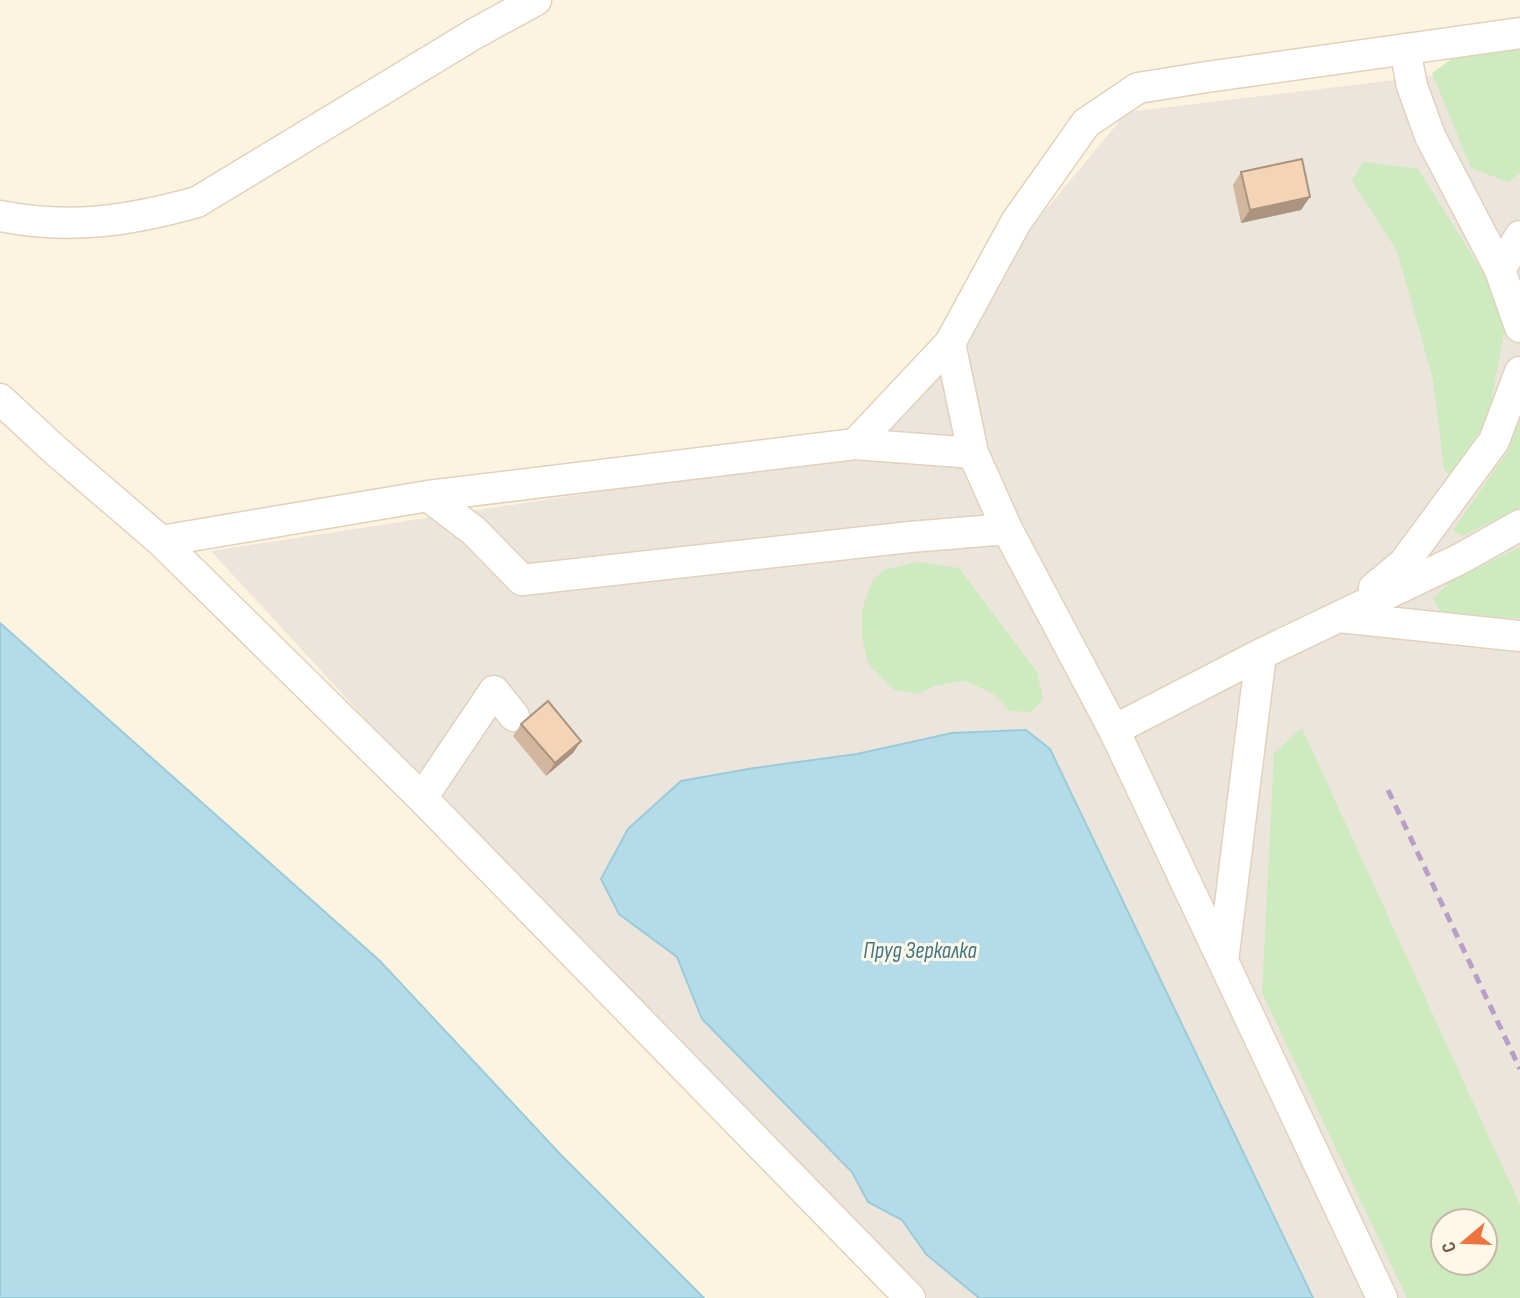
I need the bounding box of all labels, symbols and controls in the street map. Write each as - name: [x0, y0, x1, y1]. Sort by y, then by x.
- water label: Пруд Зеркалка: [863, 937, 977, 965]
- north arrow: [1429, 1207, 1499, 1277]
- text: С: [1437, 1238, 1462, 1255]

